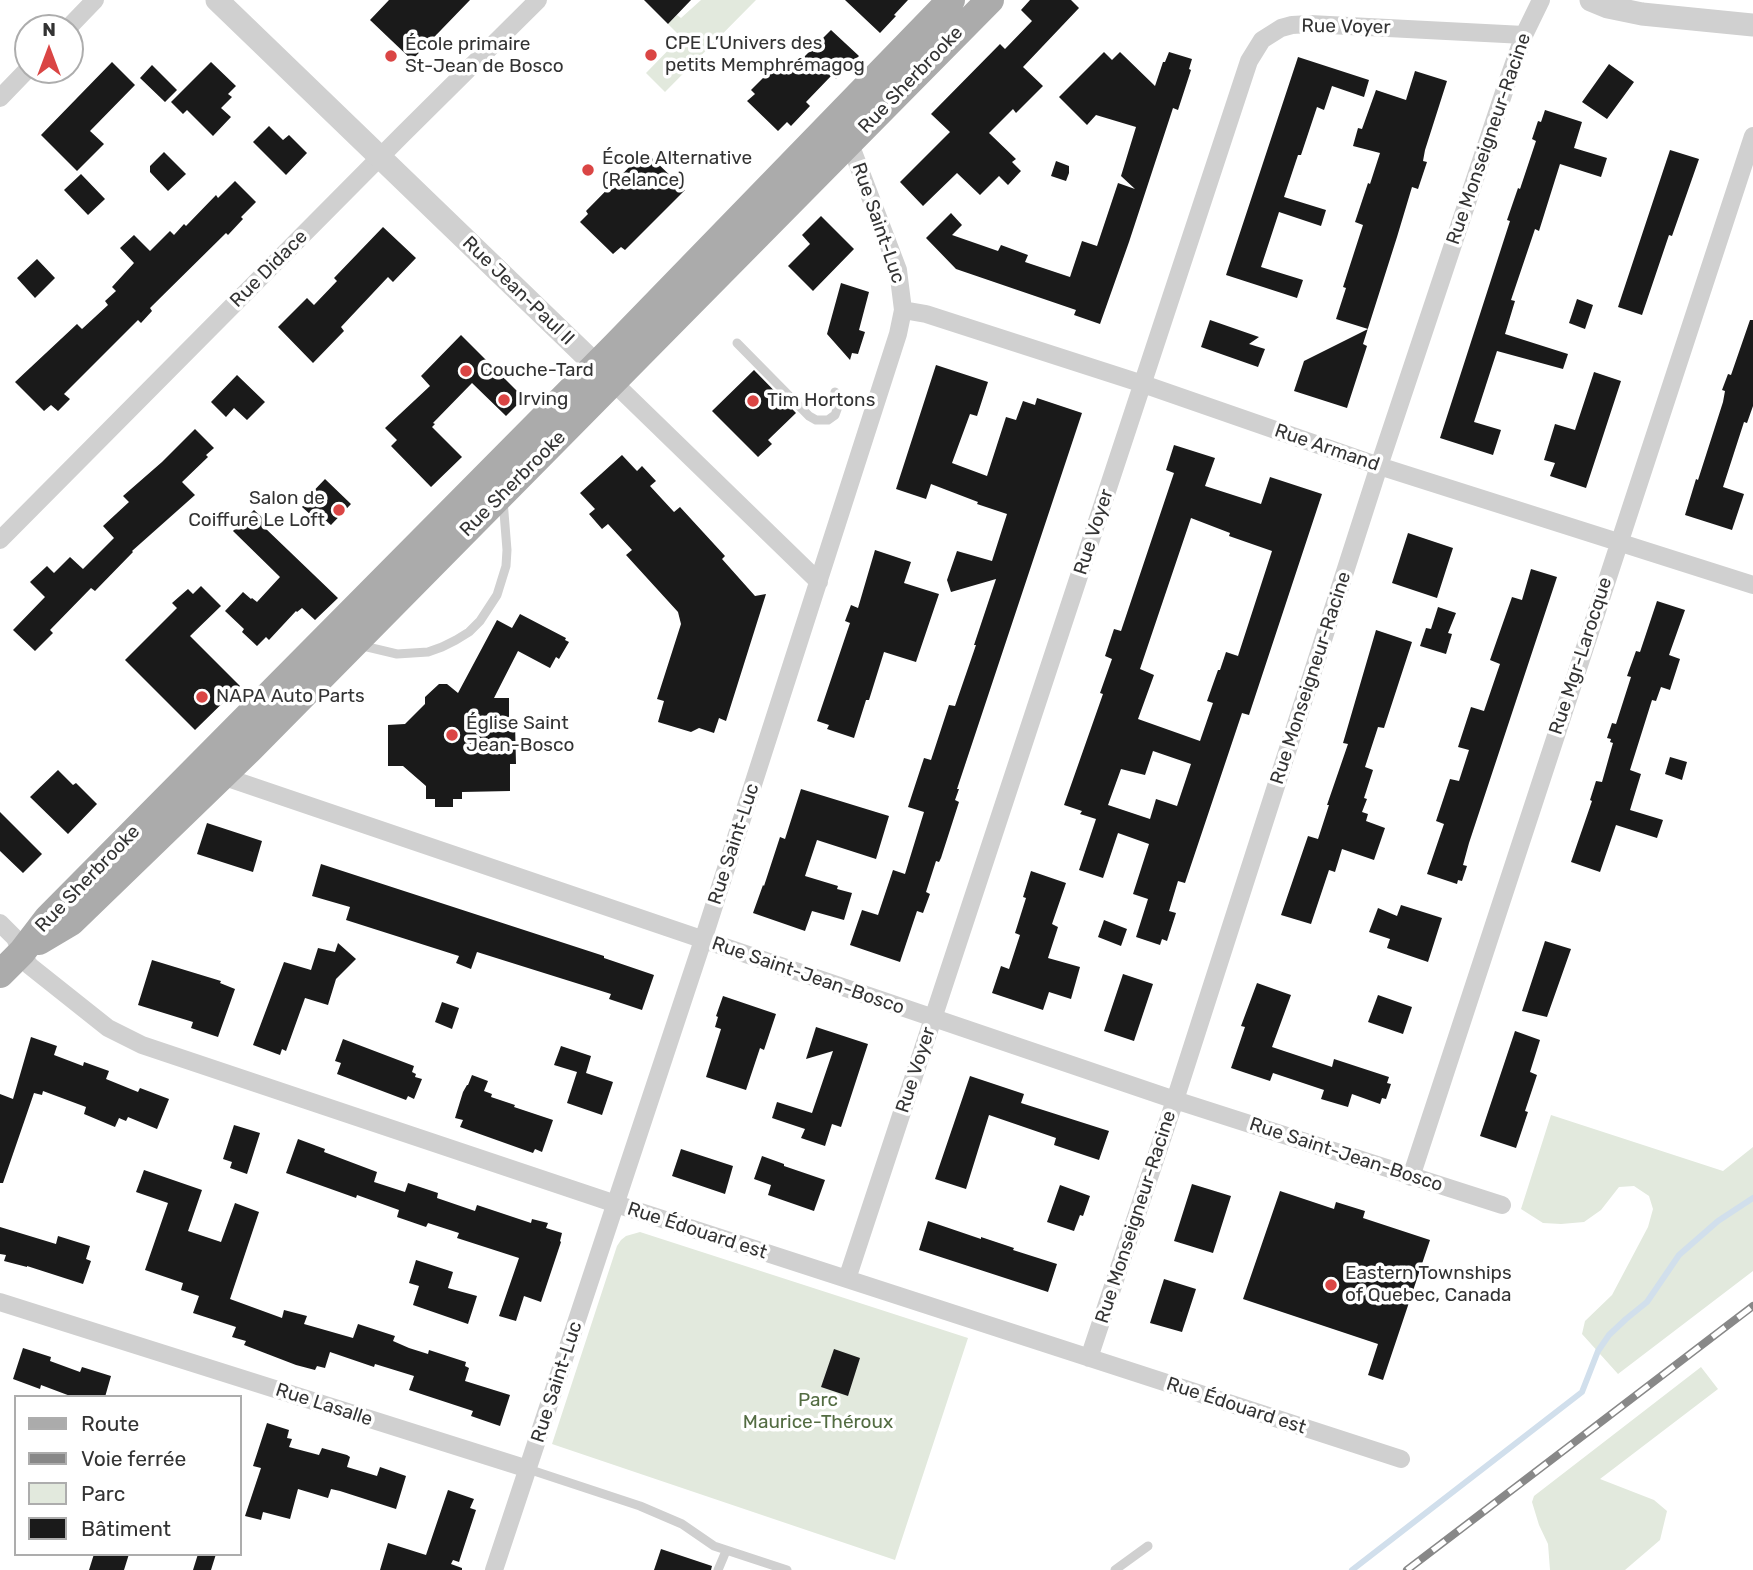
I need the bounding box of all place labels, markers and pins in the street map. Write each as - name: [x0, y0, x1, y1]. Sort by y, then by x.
- place label: CPE L’Univers des petits Memphrémagog: [665, 33, 865, 77]
- place label: École primaire St-Jean de Bosco: [405, 34, 564, 78]
- marker: CPE L’Univers des petits Memphrémagog: [643, 47, 659, 63]
- marker: École primaire St-Jean de Bosco: [383, 48, 399, 64]
- place label: École Alternative (Relance): [602, 148, 752, 192]
- marker: École Alternative (Relance): [580, 162, 596, 178]
- place label: Couche-Tard: [480, 360, 594, 382]
- marker: Couche-Tard: [458, 363, 474, 379]
- place label: Irving: [518, 389, 568, 411]
- place label: Tim Hortons: [767, 390, 875, 412]
- marker: Irving: [496, 392, 512, 408]
- marker: Tim Hortons: [745, 393, 761, 409]
- place label: Salon de Coiffure Le Loft: [188, 488, 325, 532]
- marker: Salon de Coiffure Le Loft: [331, 502, 347, 518]
- place label: NAPA Auto Parts: [216, 686, 365, 708]
- marker: NAPA Auto Parts: [194, 689, 210, 705]
- place label: Église Saint Jean-Bosco: [466, 713, 574, 757]
- marker: Église Saint Jean-Bosco: [444, 727, 460, 743]
- place label: Eastern Townships of Quebec, Canada: [1345, 1263, 1512, 1307]
- marker: Eastern Townships of Quebec, Canada: [1323, 1277, 1339, 1293]

